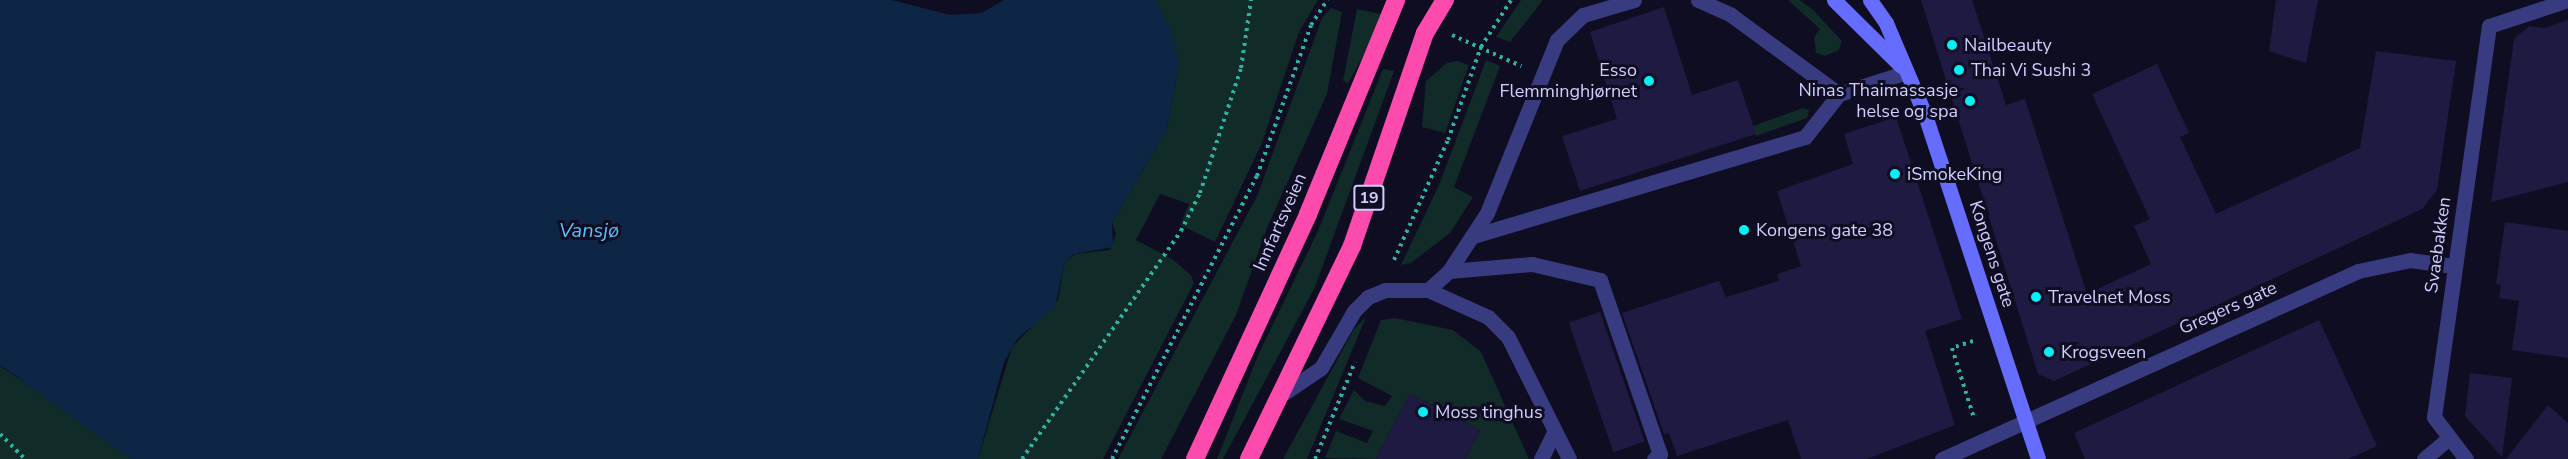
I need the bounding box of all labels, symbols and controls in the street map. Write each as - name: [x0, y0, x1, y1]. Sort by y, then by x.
- place label: Nailbeauty: [1964, 34, 2052, 56]
- marker: Nailbeauty: [1945, 38, 1959, 52]
- place label: Thai Vi Sushi 3: [1971, 59, 2091, 81]
- place label: Esso Flemminghjørnet: [1500, 60, 1637, 103]
- marker: Thai Vi Sushi 3: [1952, 63, 1966, 77]
- marker: Esso Flemminghjørnet: [1642, 74, 1656, 88]
- place label: Ninas Thaimassasje helse og spa: [1798, 80, 1958, 122]
- marker: Ninas Thaimassasje helse og spa: [1963, 94, 1977, 108]
- place label: iSmokeKing: [1907, 163, 2002, 185]
- marker: iSmokeKing: [1888, 167, 1902, 181]
- street label: Innfartsveien: [1249, 170, 1311, 274]
- road number: 19: [1352, 185, 1386, 211]
- street label: Svaebakken: [2421, 196, 2455, 294]
- street label: Kongens gate: [1965, 198, 2019, 310]
- water label: Vansjø: [559, 218, 619, 242]
- place label: Kongens gate 38: [1756, 219, 1893, 241]
- marker: Kongens gate 38: [1737, 223, 1751, 237]
- street label: Gregers gate: [2176, 277, 2280, 339]
- place label: Travelnet Moss: [2048, 286, 2171, 308]
- marker: Travelnet Moss: [2029, 290, 2043, 304]
- place label: Krogsveen: [2061, 341, 2146, 363]
- marker: Krogsveen: [2042, 345, 2056, 359]
- place label: Moss tinghus: [1435, 401, 1543, 423]
- marker: Moss tinghus: [1416, 405, 1430, 419]

